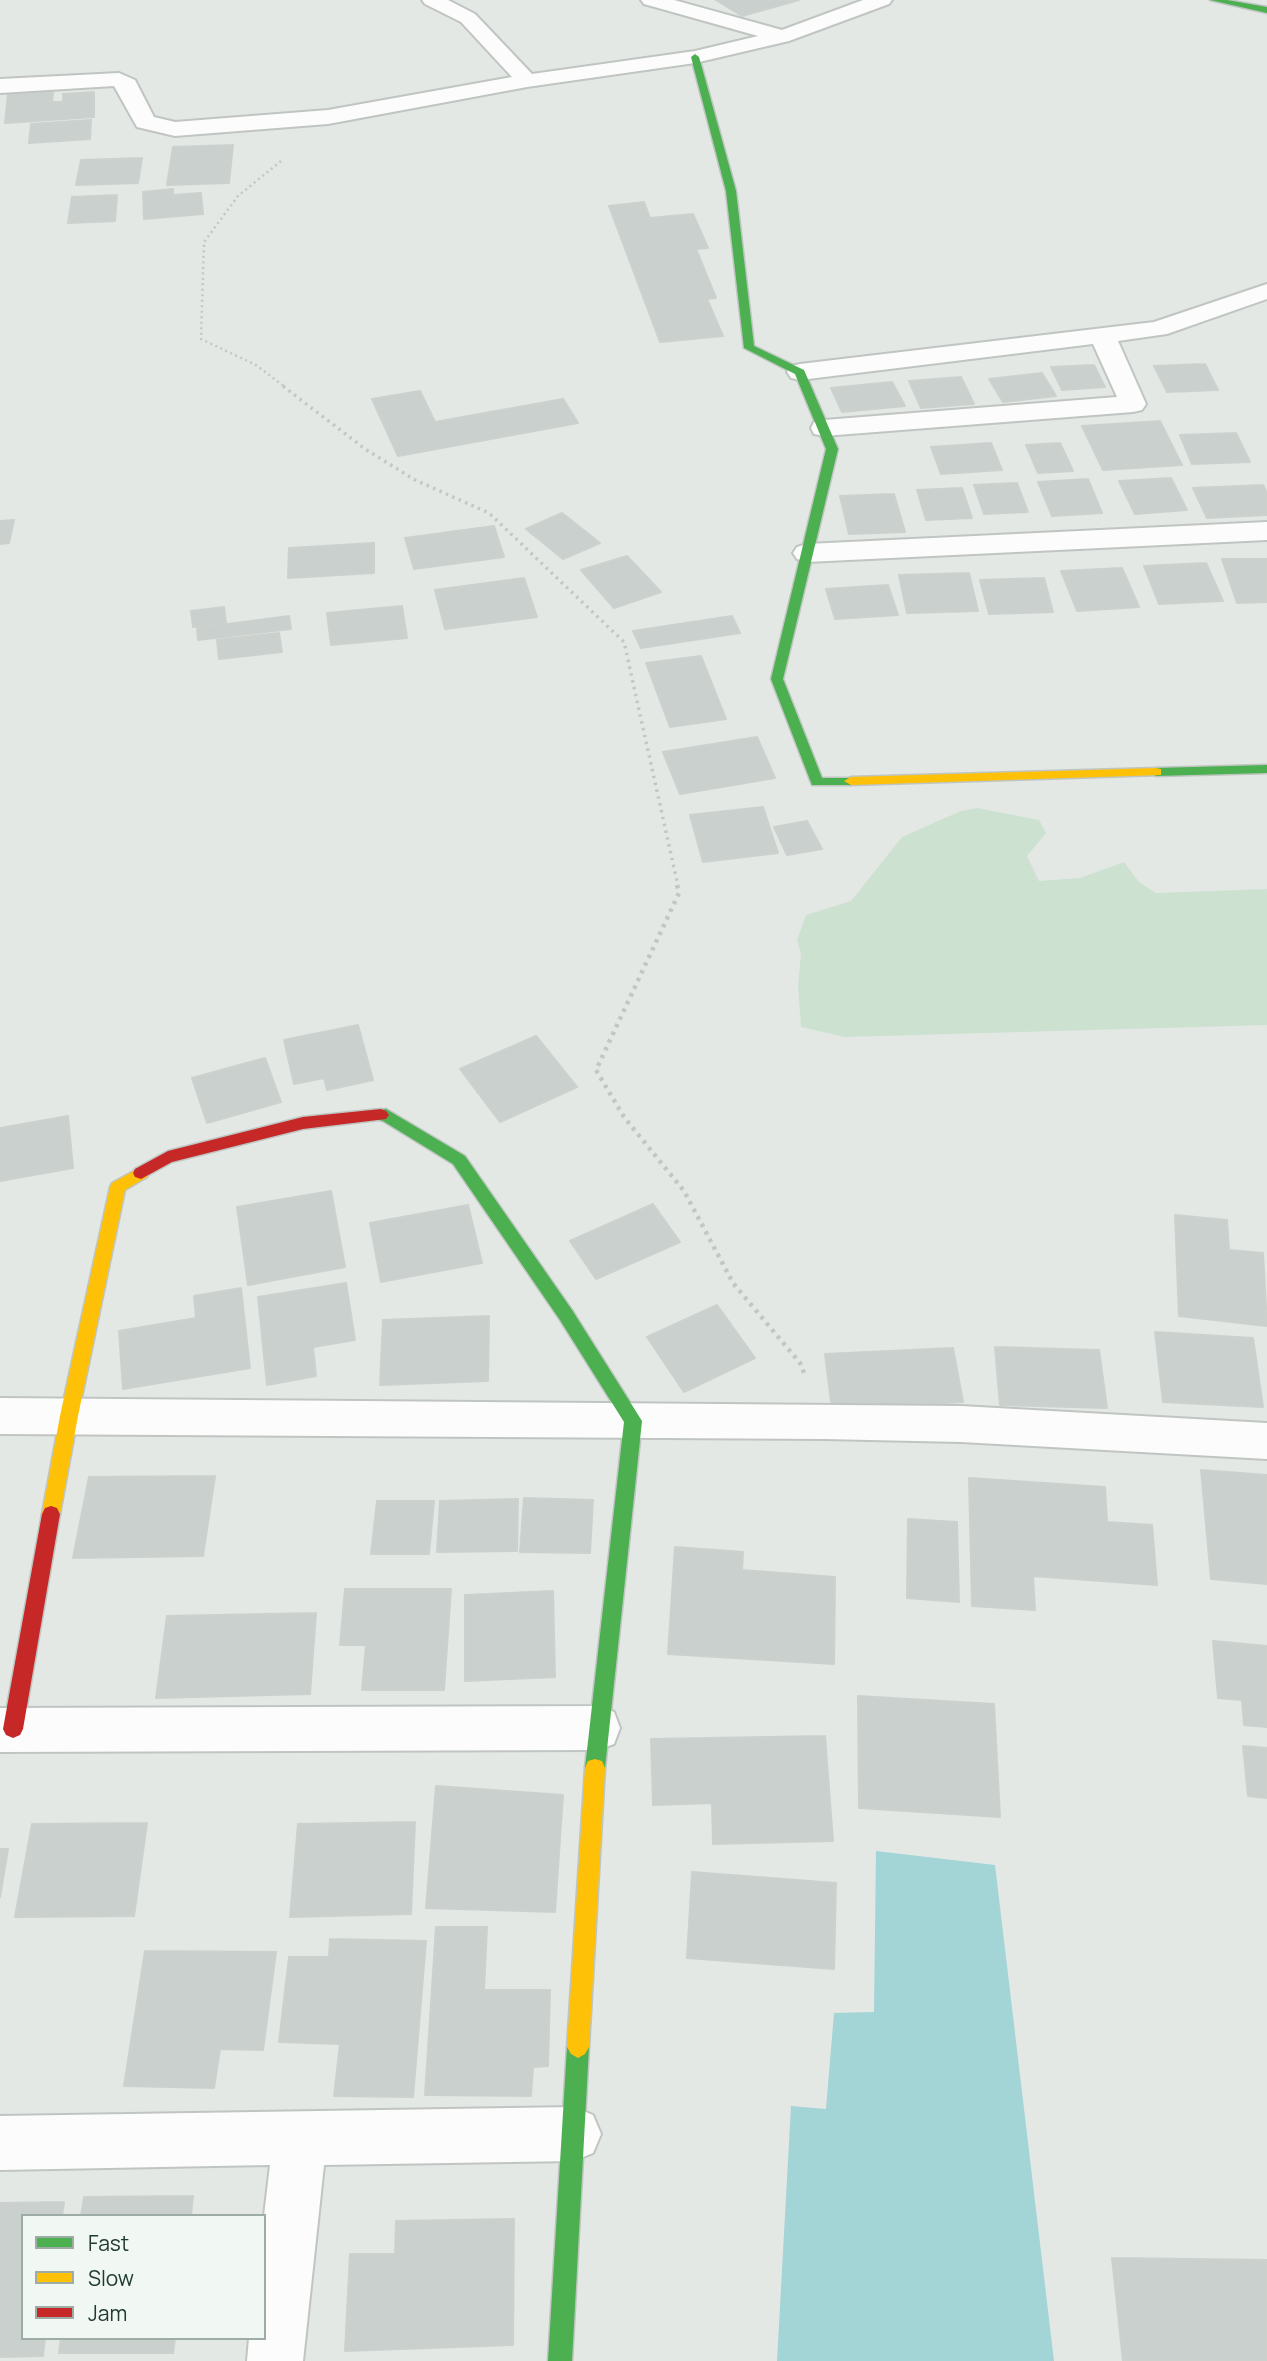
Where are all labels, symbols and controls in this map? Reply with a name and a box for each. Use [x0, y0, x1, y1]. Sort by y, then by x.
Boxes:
legend [21, 2214, 266, 2340]
text: Fast [88, 2229, 129, 2257]
text: Slow [88, 2264, 134, 2292]
text: Jam [88, 2299, 127, 2327]

